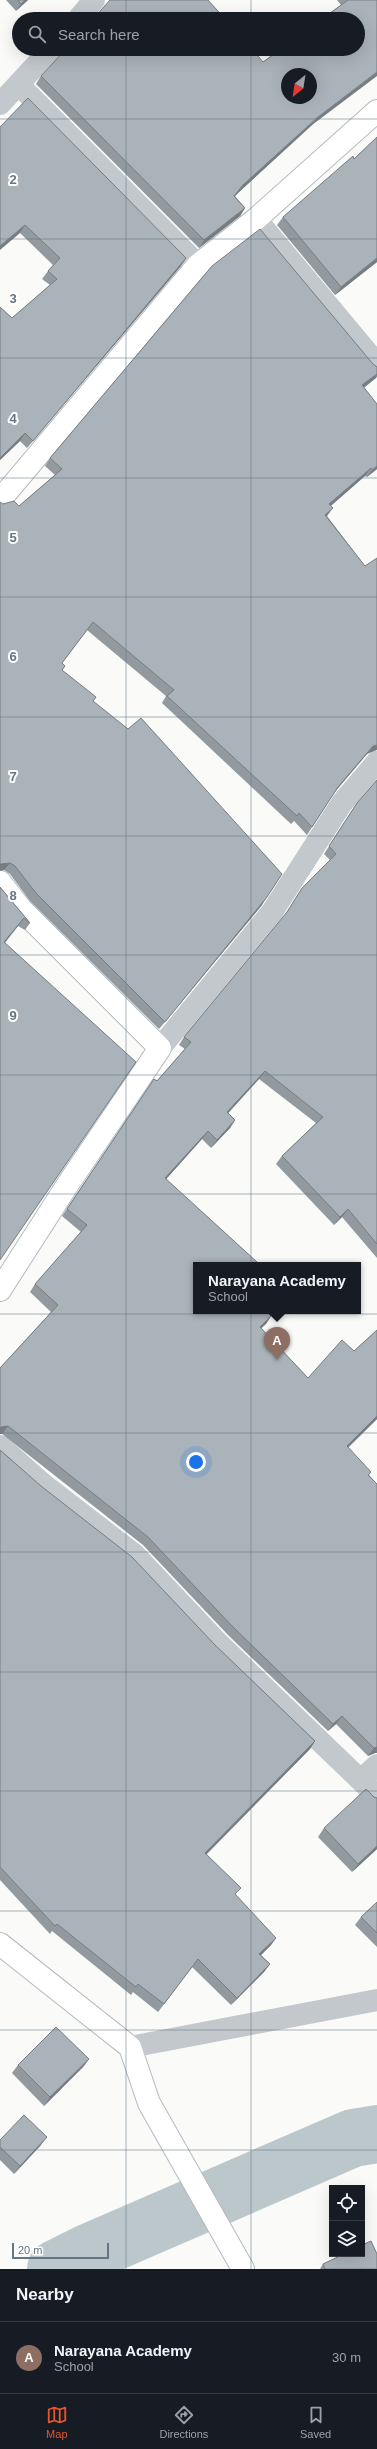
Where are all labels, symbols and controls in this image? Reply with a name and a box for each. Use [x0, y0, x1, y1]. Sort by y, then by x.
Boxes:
search box [12, 12, 365, 56]
icon: search [26, 23, 48, 45]
text: Search here [58, 26, 140, 43]
north arrow [281, 68, 317, 104]
text: 2 [9, 172, 17, 187]
text: 3 [9, 291, 17, 306]
text: 4 [9, 411, 17, 426]
text: 5 [9, 530, 17, 545]
text: 6 [9, 649, 17, 664]
text: 7 [9, 769, 17, 784]
text: 8 [9, 888, 17, 903]
text: 9 [9, 1008, 17, 1023]
popup [193, 1262, 361, 1314]
text: Narayana Academy [208, 1272, 346, 1289]
text: School [208, 1289, 248, 1304]
pin: A [264, 1327, 290, 1360]
your location [186, 1452, 206, 1472]
map controls [329, 2185, 365, 2257]
button: locate [329, 2185, 365, 2221]
button: layers [329, 2221, 365, 2257]
scale bar [12, 2241, 109, 2260]
text: 20 m [18, 2244, 42, 2256]
text: Nearby [16, 2285, 74, 2304]
text: Narayana Academy [54, 2342, 192, 2359]
text: A [24, 2350, 34, 2365]
text: 30 m [332, 2350, 361, 2365]
text: School [54, 2359, 94, 2374]
tab: Map [46, 2404, 68, 2440]
tab: Directions [159, 2404, 208, 2440]
tab: Saved [300, 2404, 331, 2440]

